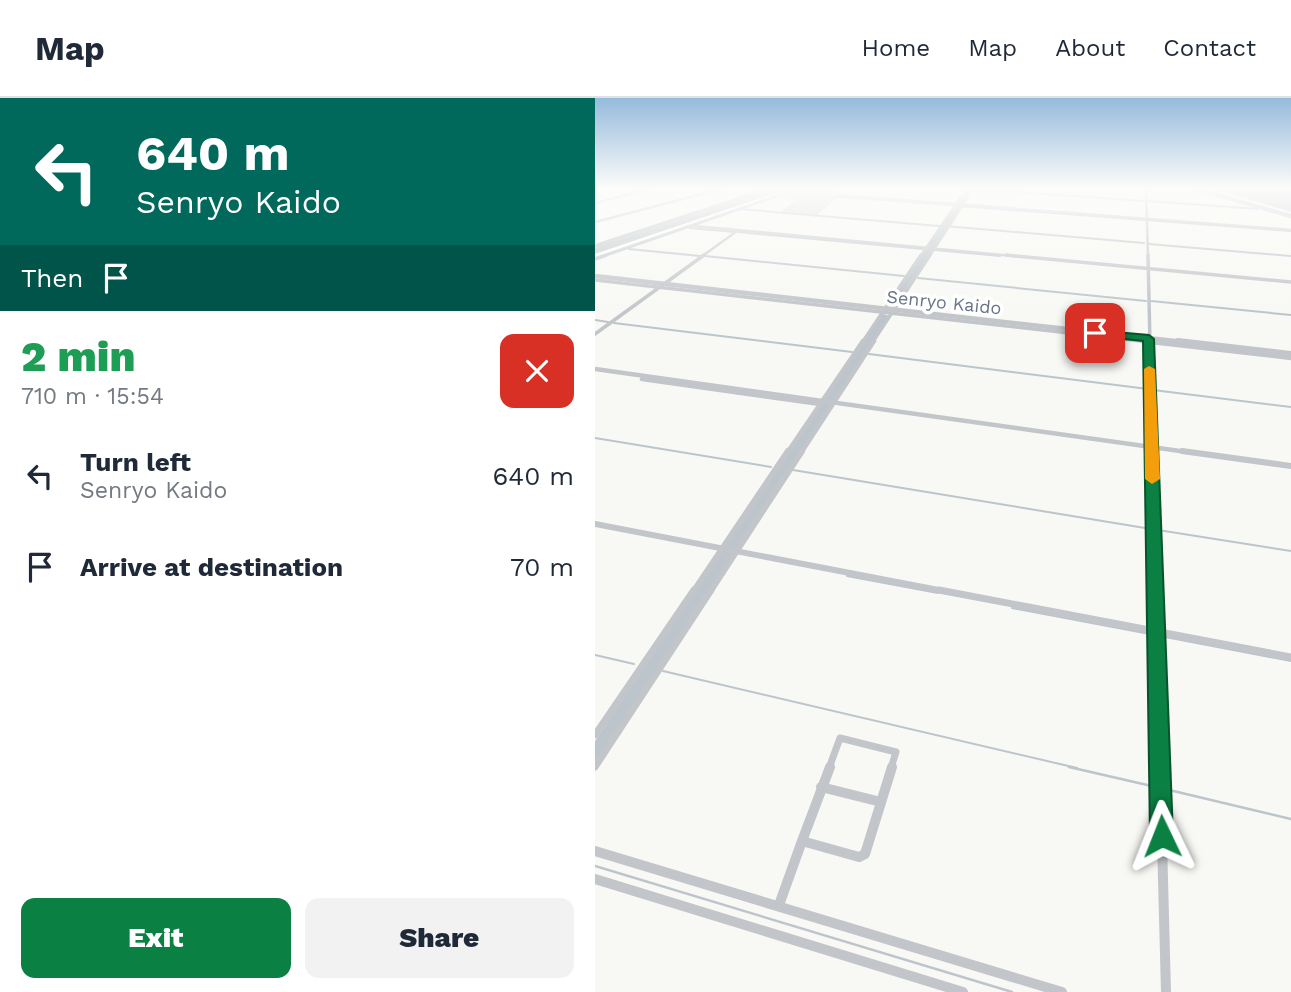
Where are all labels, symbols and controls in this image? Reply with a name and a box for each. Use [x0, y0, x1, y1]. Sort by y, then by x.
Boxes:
text: Map [35, 29, 105, 68]
text: Home [862, 34, 930, 62]
text: Map [968, 34, 1017, 62]
text: About [1055, 34, 1125, 62]
text: Contact [1163, 34, 1256, 62]
text: 640 m [136, 124, 290, 182]
icon: left [21, 126, 112, 217]
text: Senryo Kaido [136, 183, 341, 221]
icon: arrive [97, 259, 135, 297]
text: Then [21, 263, 83, 293]
street label: Senryo Kaido [886, 286, 1002, 318]
pin [1065, 303, 1125, 363]
icon: arrive [1076, 314, 1114, 352]
text: 2 min [21, 332, 135, 381]
button: close [500, 334, 574, 408]
text: 710 m · 15:54 [21, 383, 164, 410]
text: Turn left [80, 447, 191, 477]
icon: left [21, 457, 59, 495]
text: 640 m [492, 461, 574, 491]
text: Senryo Kaido [80, 477, 227, 504]
icon: arrive [21, 548, 59, 586]
text: Arrive at destination [80, 552, 343, 582]
text: 70 m [510, 552, 574, 582]
position arrow [1125, 799, 1199, 873]
button: Exit [21, 898, 291, 978]
button: Share [305, 898, 574, 978]

